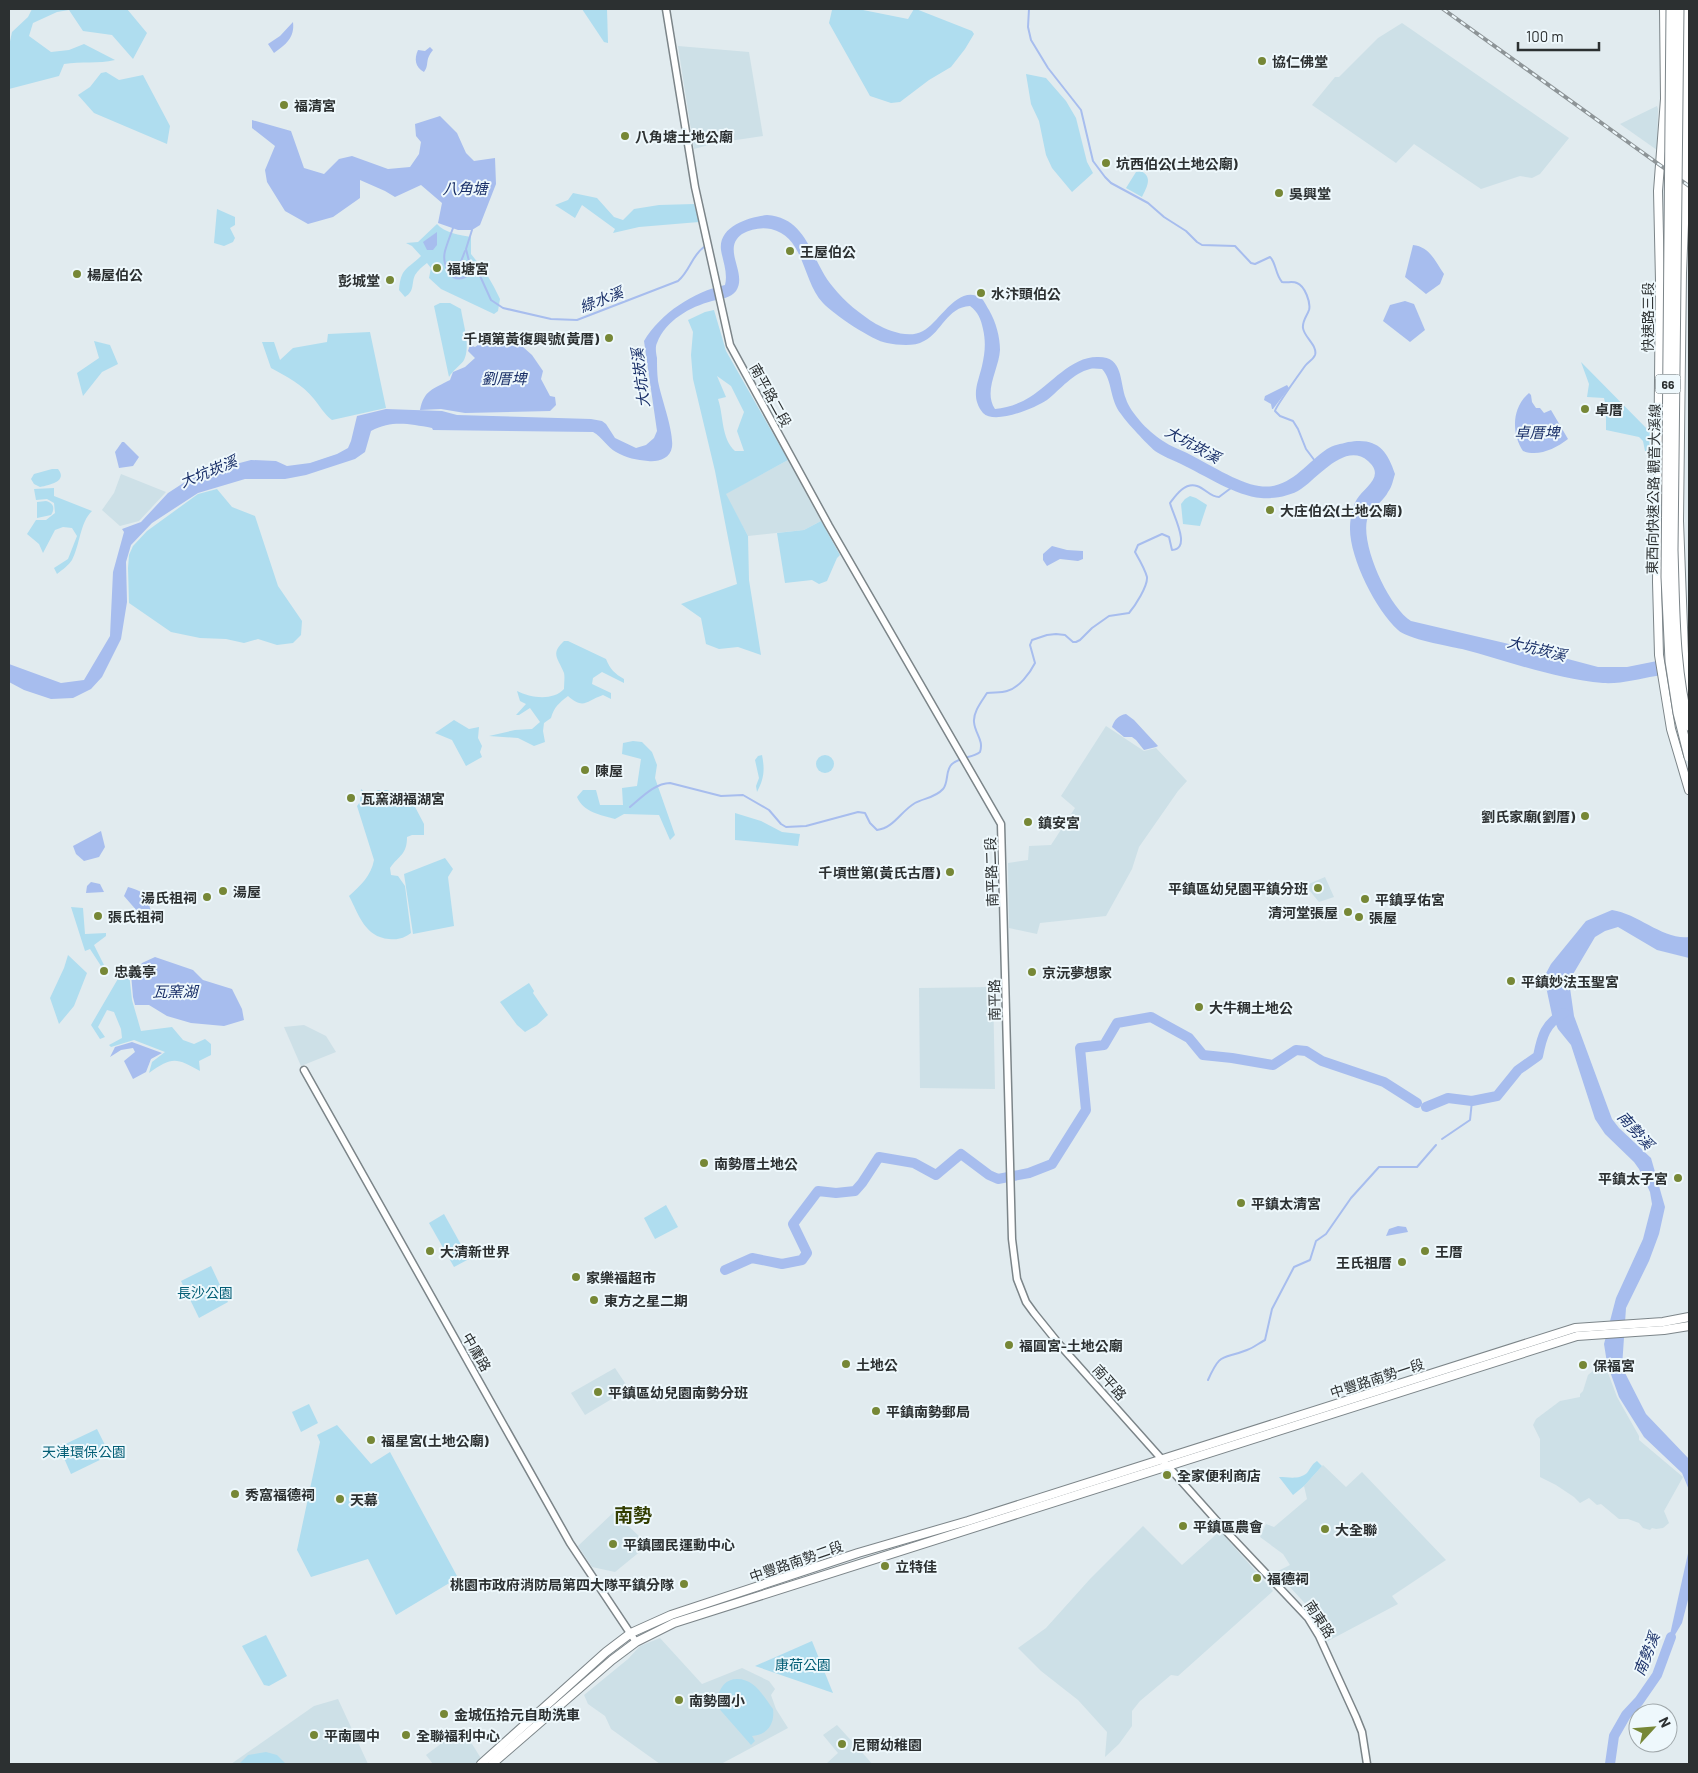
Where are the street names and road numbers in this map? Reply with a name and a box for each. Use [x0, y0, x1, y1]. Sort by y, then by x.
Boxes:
street label: 快速路三段 [1639, 282, 1656, 352]
street label: 南平路二段 [747, 360, 795, 430]
road number: 66 [1656, 374, 1680, 394]
street label: 東西向快速公路 觀音大溪線 [1643, 403, 1663, 575]
street label: 南平路二段 [981, 837, 1001, 907]
street label: 南平路 [985, 979, 1003, 1021]
street label: 中庸路 [459, 1330, 495, 1374]
street label: 中豐路南勢一段 [1328, 1355, 1426, 1401]
street label: 南平路 [1090, 1361, 1130, 1403]
street label: 中豐路南勢二段 [747, 1537, 845, 1585]
street label: 南東路 [1301, 1597, 1339, 1641]

